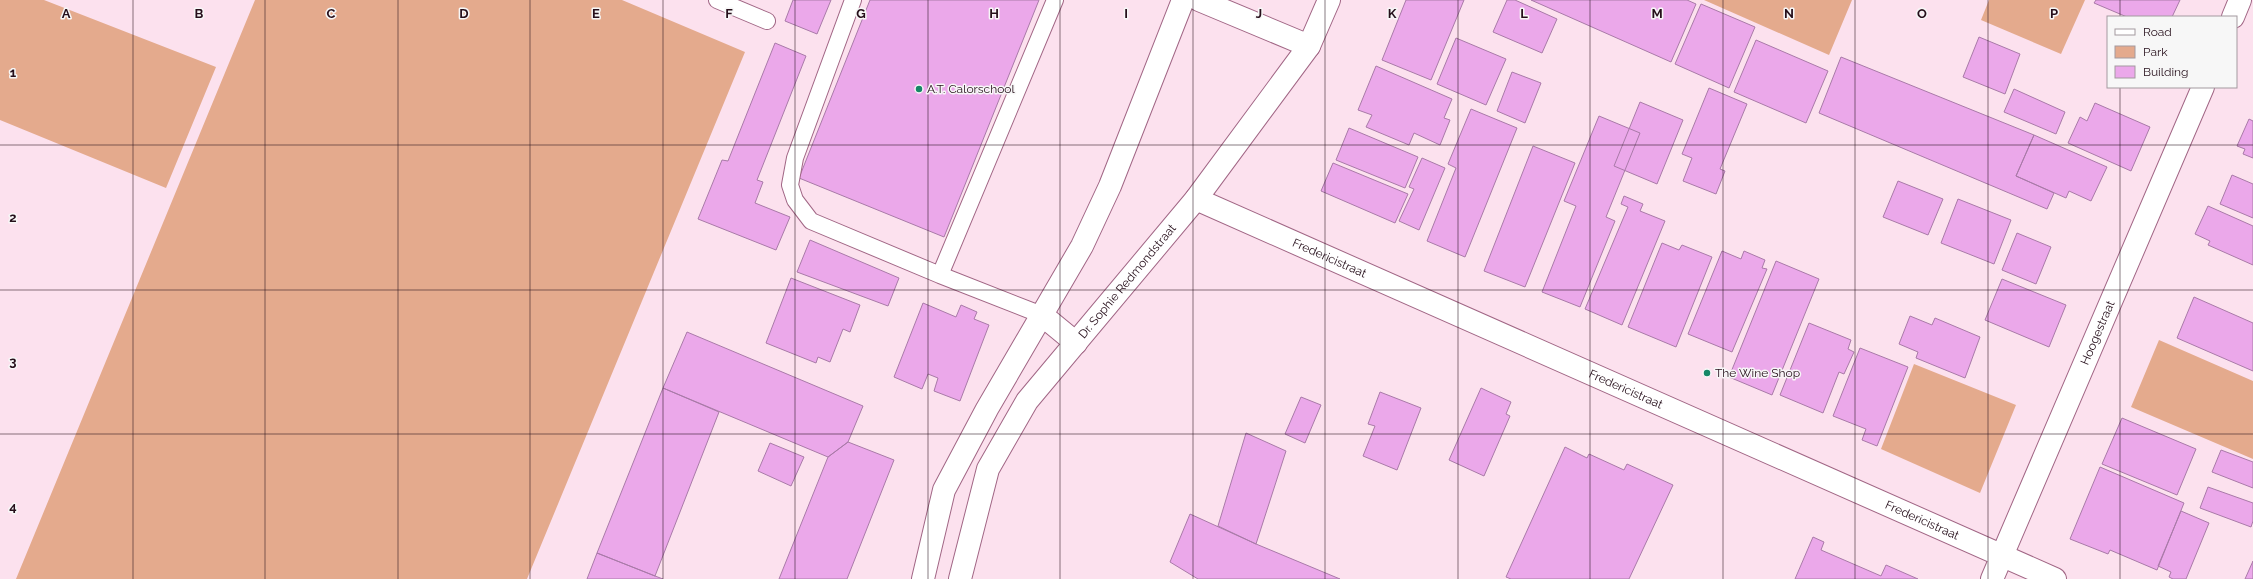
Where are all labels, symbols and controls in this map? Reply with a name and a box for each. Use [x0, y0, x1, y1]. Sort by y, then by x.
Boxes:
text: A [62, 6, 71, 21]
text: B [195, 6, 204, 21]
text: C [327, 6, 336, 21]
text: D [459, 6, 469, 21]
text: E [592, 6, 600, 21]
text: F [725, 6, 733, 21]
text: G [856, 6, 866, 21]
text: H [989, 6, 999, 21]
text: I [1124, 6, 1128, 21]
text: J [1256, 6, 1262, 21]
text: K [1388, 6, 1397, 21]
text: L [1520, 6, 1528, 21]
text: M [1651, 6, 1663, 21]
text: N [1784, 6, 1794, 21]
text: O [1917, 6, 1927, 21]
text: P [2050, 6, 2058, 21]
legend [2107, 16, 2237, 88]
text: Road [2143, 25, 2172, 39]
text: Park [2143, 45, 2168, 59]
text: 1 [10, 65, 17, 80]
text: Building [2143, 65, 2189, 79]
place label: A.T. Calorschool [927, 82, 1015, 96]
marker: A.T. Calorschool [914, 84, 924, 94]
text: 2 [9, 210, 17, 225]
street label: Dr. Sophie Redmondstraat [1075, 221, 1179, 341]
street label: Fredericistraat [1290, 236, 1369, 281]
street label: Hoogestraat [2078, 298, 2118, 367]
text: 3 [9, 354, 17, 369]
place label: The Wine Shop [1715, 366, 1800, 380]
street label: Fredericistraat [1587, 367, 1665, 412]
marker: The Wine Shop [1702, 368, 1712, 378]
street label: Fredericistraat [1883, 498, 1961, 543]
text: 4 [9, 499, 17, 514]

